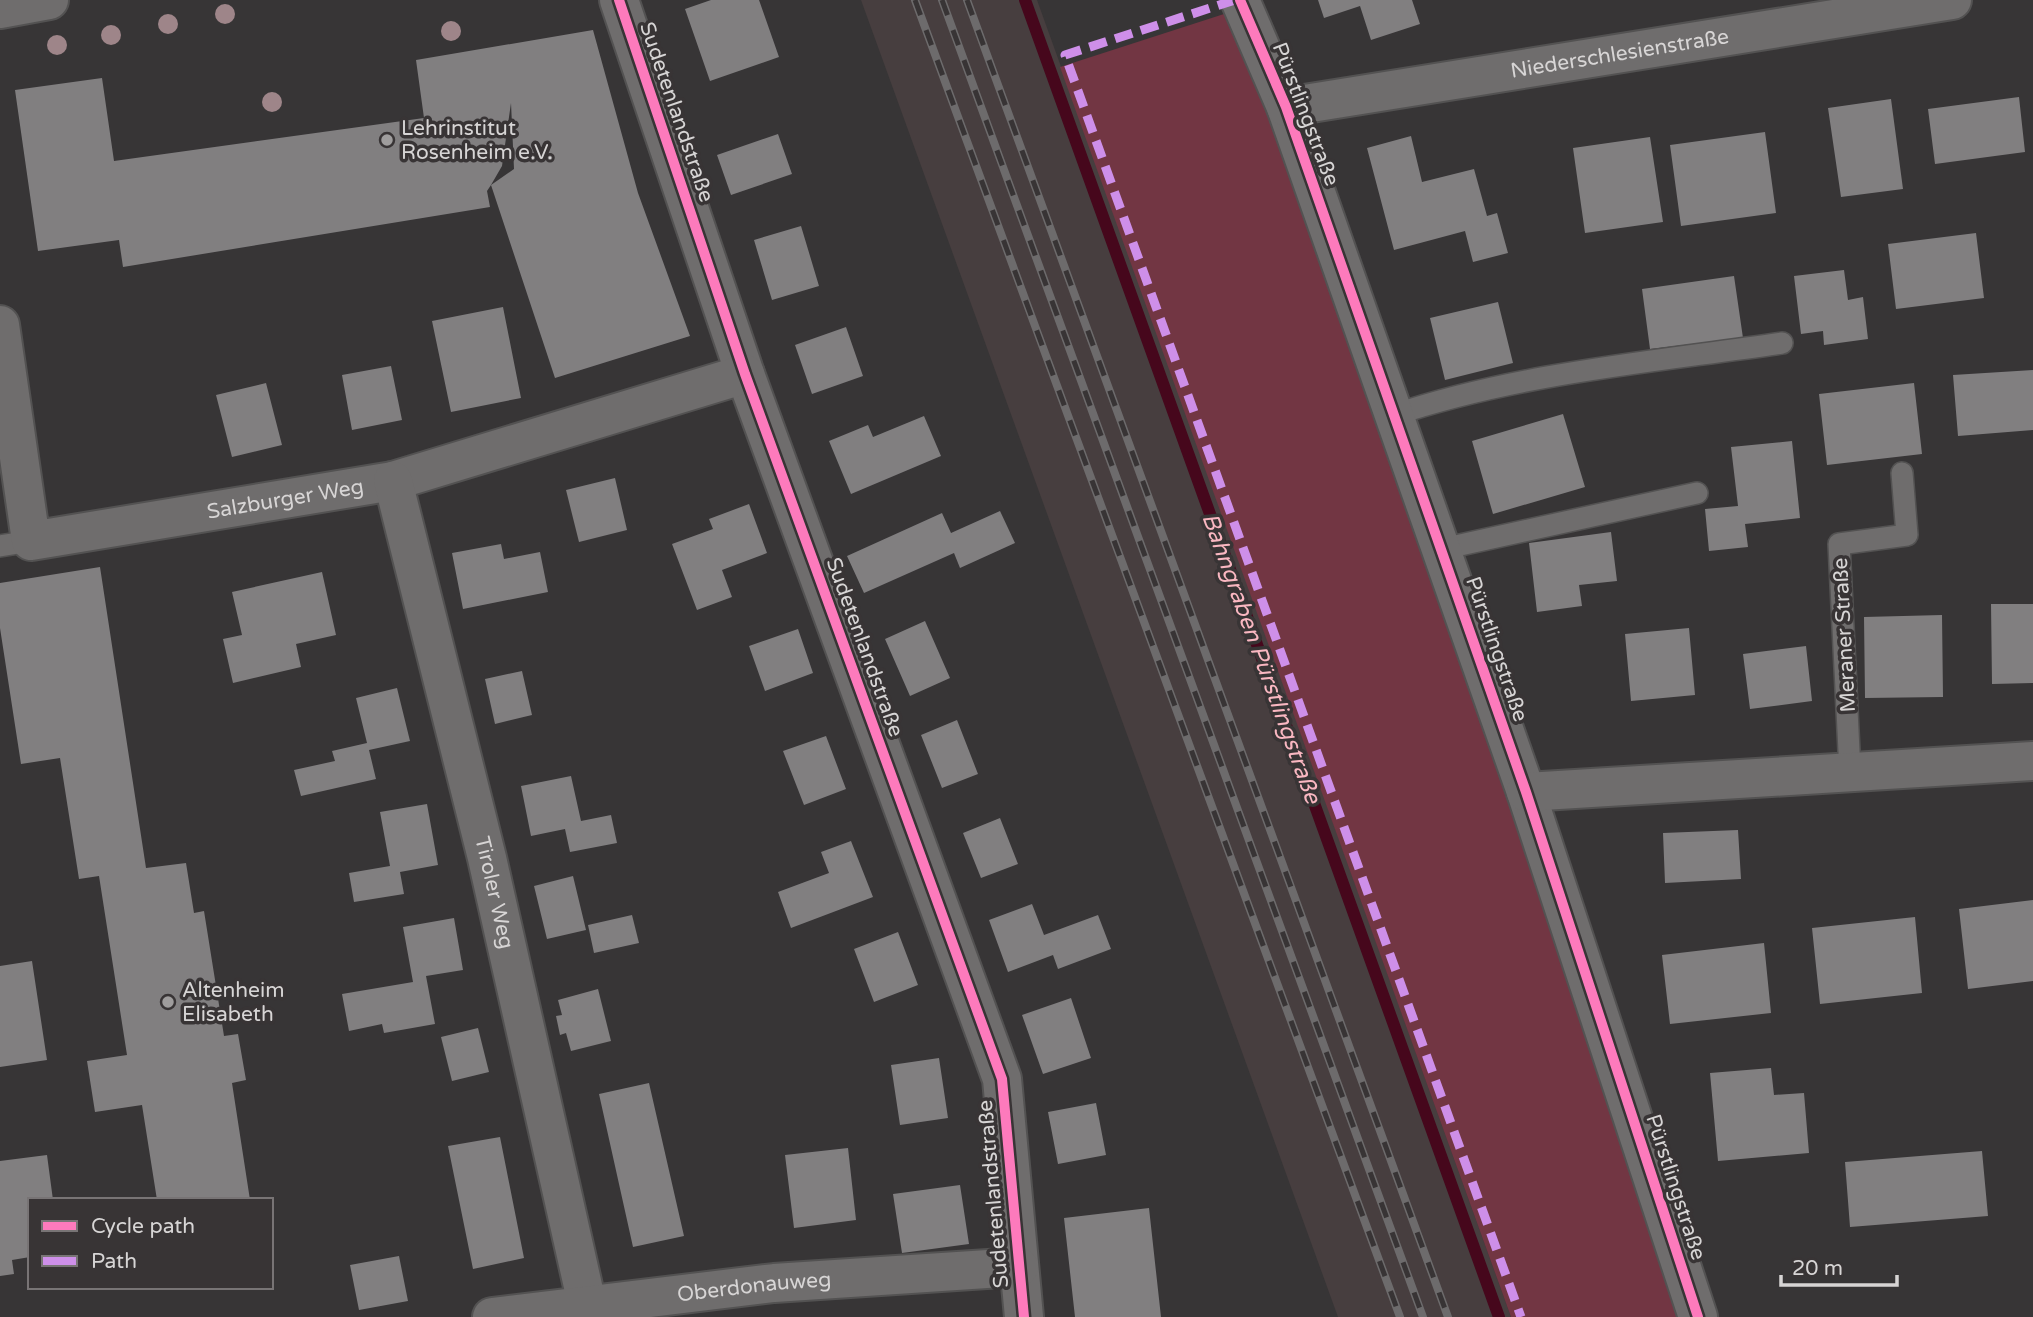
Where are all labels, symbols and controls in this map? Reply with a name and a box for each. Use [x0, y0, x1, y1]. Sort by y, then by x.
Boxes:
street label: Sudetenlandstraße [634, 19, 719, 206]
street label: Niederschlesienstraße [1509, 24, 1731, 84]
street label: Pürstlingstraße [1267, 39, 1344, 190]
place label: Lehrinstitut Rosenheim e.V. [401, 116, 553, 165]
marker: Lehrinstitut Rosenheim e.V. [379, 132, 395, 148]
street label: Salzburger Weg [205, 474, 366, 525]
water label: Bahngraben Pürstlingstraße [1195, 509, 1327, 809]
street label: Sudetenlandstraße [820, 554, 909, 740]
street label: Meraner Straße [1828, 557, 1861, 713]
street label: Pürstlingstraße [1460, 573, 1533, 725]
street label: Tiroler Weg [469, 834, 519, 951]
place label: Altenheim Elisabeth [182, 978, 285, 1027]
marker: Altenheim Elisabeth [160, 994, 176, 1010]
street label: Sudetenlandstraße [973, 1099, 1014, 1289]
street label: Pürstlingstraße [1640, 1111, 1711, 1263]
legend [28, 1198, 273, 1289]
text: Cycle path [91, 1214, 195, 1239]
scale bar [1781, 1244, 1896, 1288]
text: Path [91, 1249, 137, 1274]
text: 20 m [1792, 1256, 1843, 1281]
street label: Oberdonauweg [676, 1267, 832, 1308]

